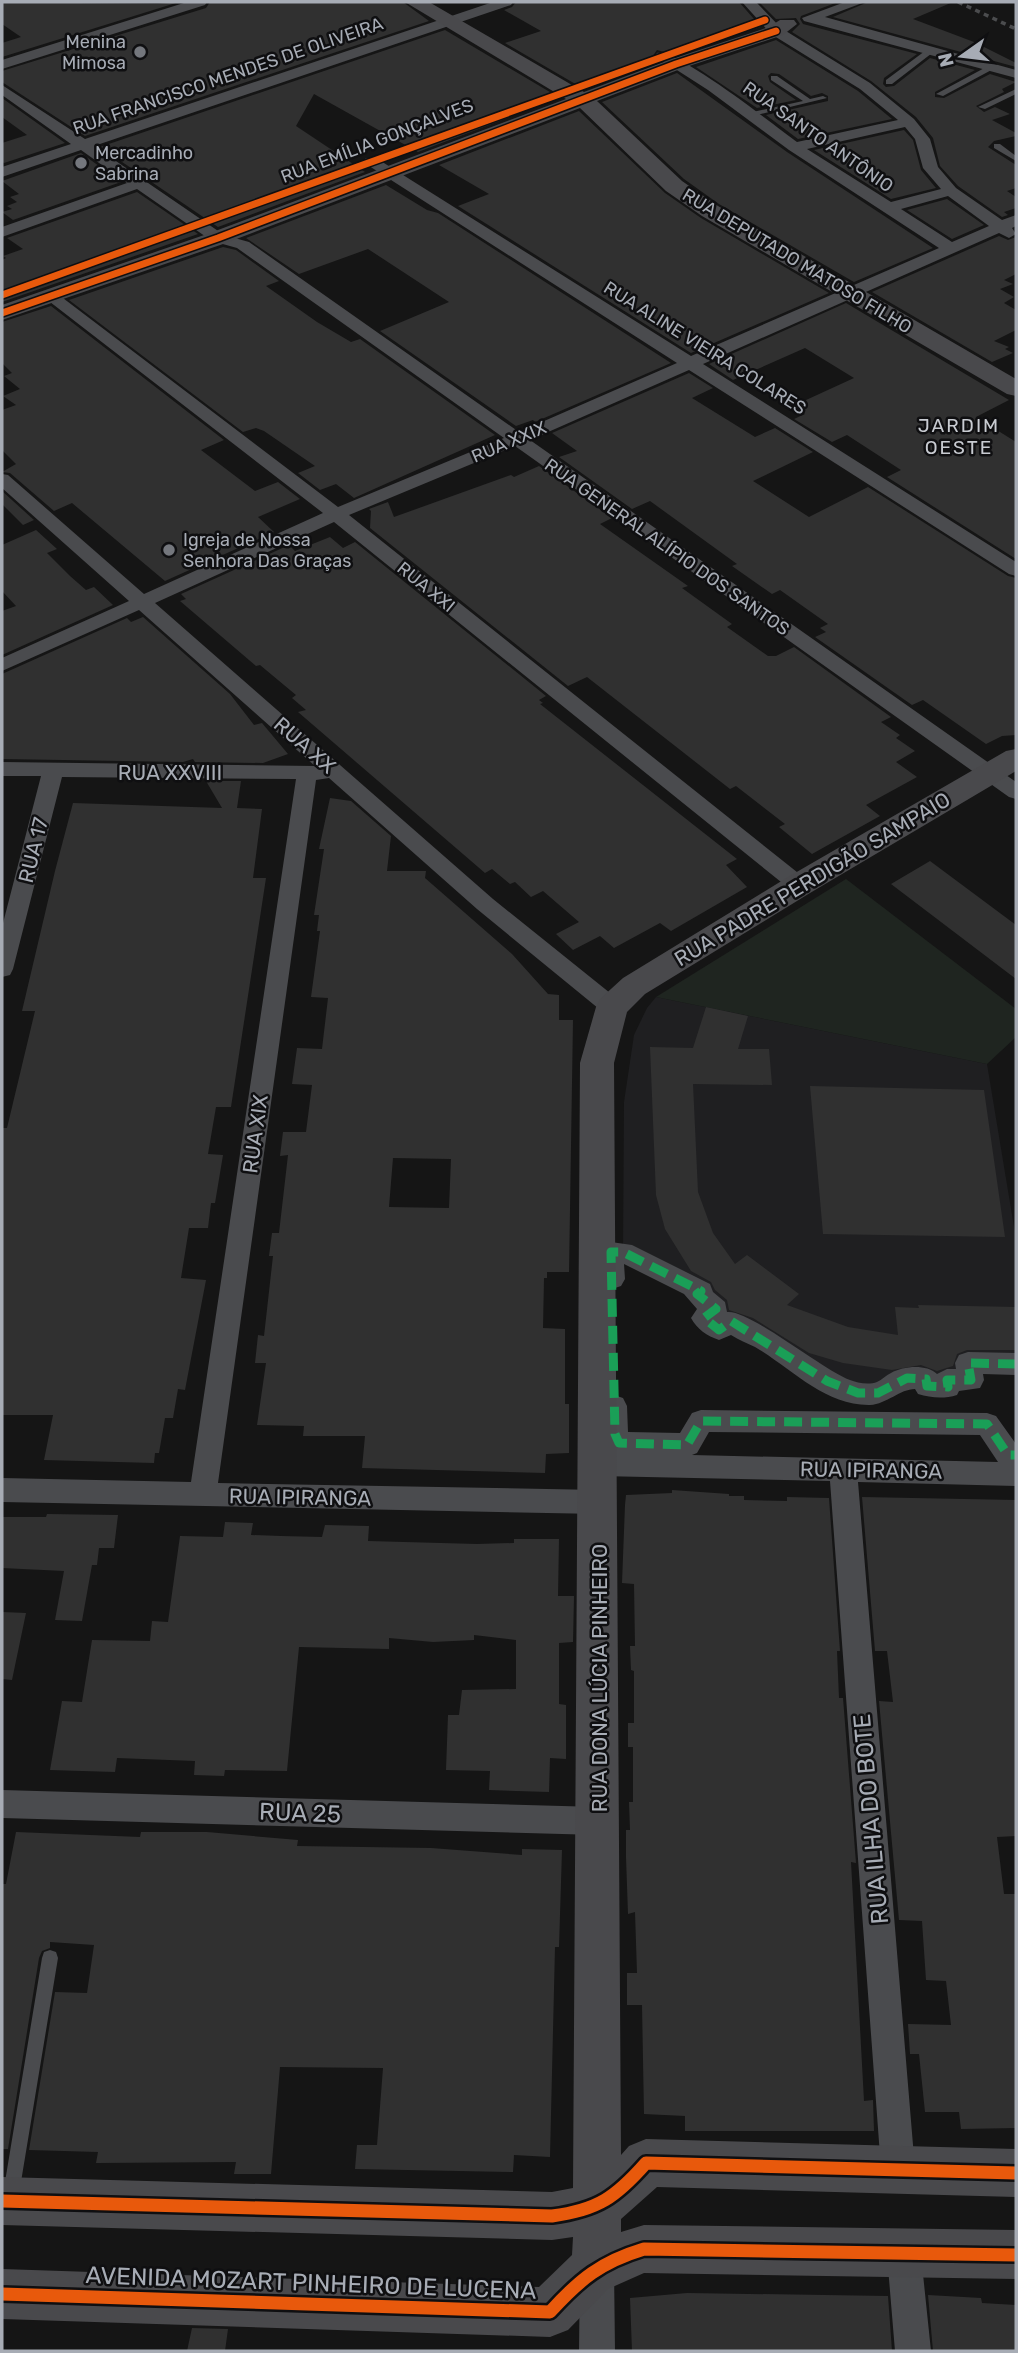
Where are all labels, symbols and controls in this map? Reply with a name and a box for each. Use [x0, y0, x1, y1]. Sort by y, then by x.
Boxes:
street label: RUA FRANCISCO MENDES DE OLIVEIRA [70, 12, 386, 140]
north arrow [927, 21, 997, 91]
place label: Menina Mimosa [62, 31, 126, 74]
marker: Menina Mimosa [132, 44, 148, 60]
text: N [933, 51, 959, 69]
street label: RUA SANTO ANTÔNIO [739, 77, 897, 197]
street label: RUA EMÍLIA GONÇALVES [278, 94, 476, 188]
place label: Mercadinho Sabrina [95, 142, 193, 185]
marker: Mercadinho Sabrina [73, 155, 89, 171]
street label: RUA DEPUTADO MATOSO FILHO [678, 184, 916, 338]
street label: RUA ALINE VIEIRA COLARES [600, 276, 810, 420]
district label: JARDIM OESTE [918, 414, 1000, 459]
street label: RUA XXIX [468, 416, 550, 468]
street label: RUA GENERAL ALÍPIO DOS SANTOS [540, 454, 794, 640]
place label: Igreja de Nossa Senhora Das Graças [183, 529, 351, 572]
marker: Igreja de Nossa Senhora Das Graças [161, 542, 177, 558]
street label: RUA XXI [393, 557, 459, 617]
street label: RUA XX [269, 711, 341, 779]
street label: RUA XXVIII [118, 760, 222, 785]
street label: RUA PADRE PERDIGÃO SAMPAIO [670, 787, 954, 971]
street label: RUA 17 [13, 814, 53, 885]
street label: RUA XIX [237, 1093, 273, 1175]
street label: RUA IPIRANGA [800, 1456, 942, 1484]
street label: RUA IPIRANGA [229, 1483, 371, 1511]
street label: RUA DONA LÚCIA PINHEIRO [587, 1544, 612, 1812]
street label: RUA ILHA DO BOTE [848, 1713, 894, 1925]
street label: RUA 25 [259, 1798, 341, 1828]
street label: AVENIDA MOZART PINHEIRO DE LUCENA [85, 2261, 537, 2305]

